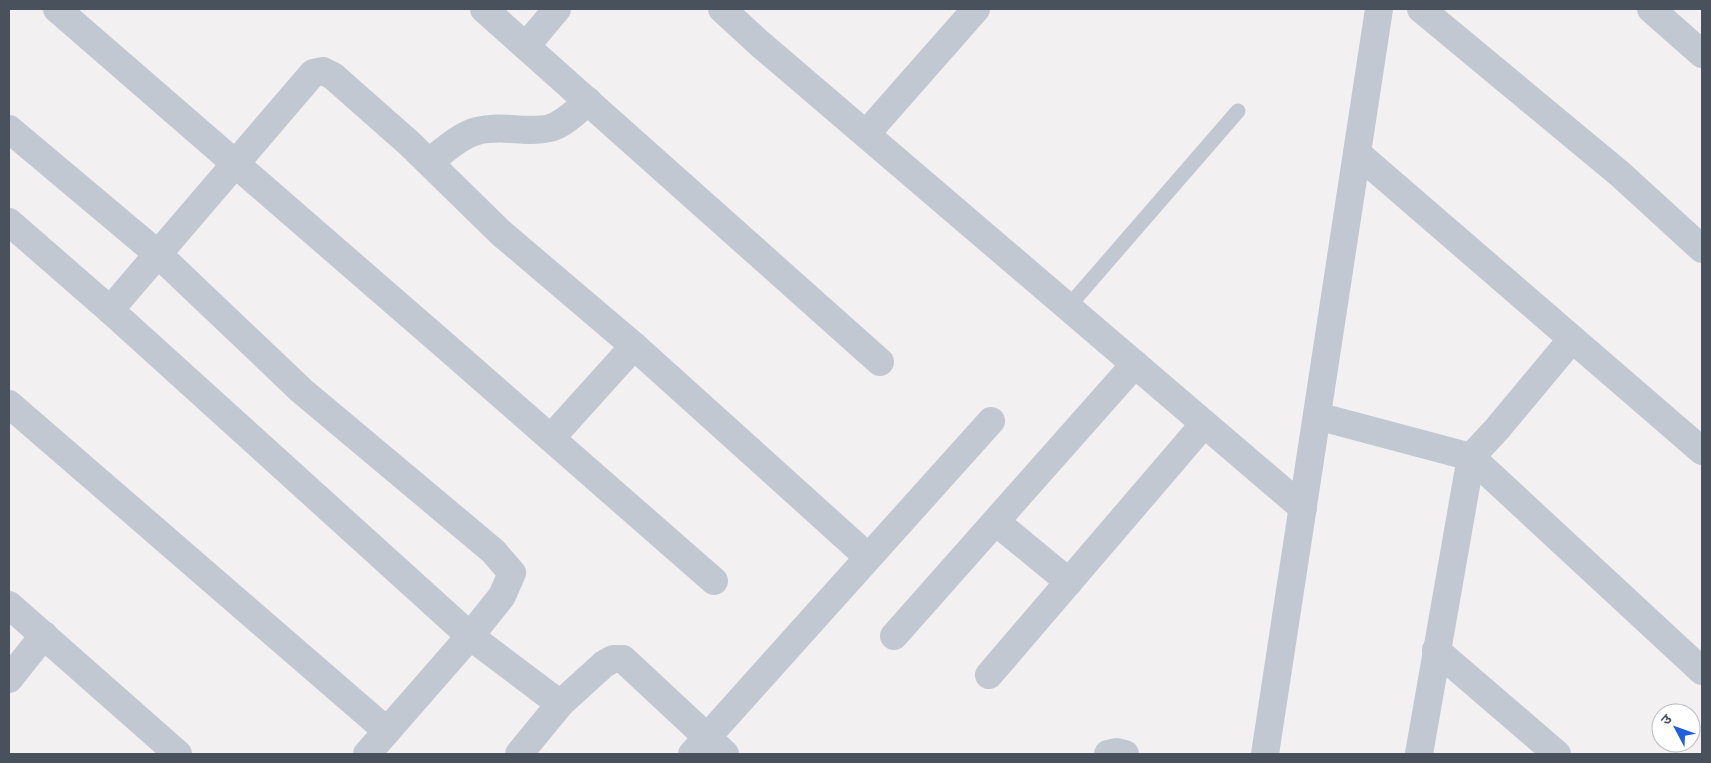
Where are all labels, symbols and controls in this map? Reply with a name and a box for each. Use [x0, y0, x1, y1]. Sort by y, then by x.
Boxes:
north arrow [1651, 703, 1701, 753]
text: उ [1657, 711, 1676, 728]

